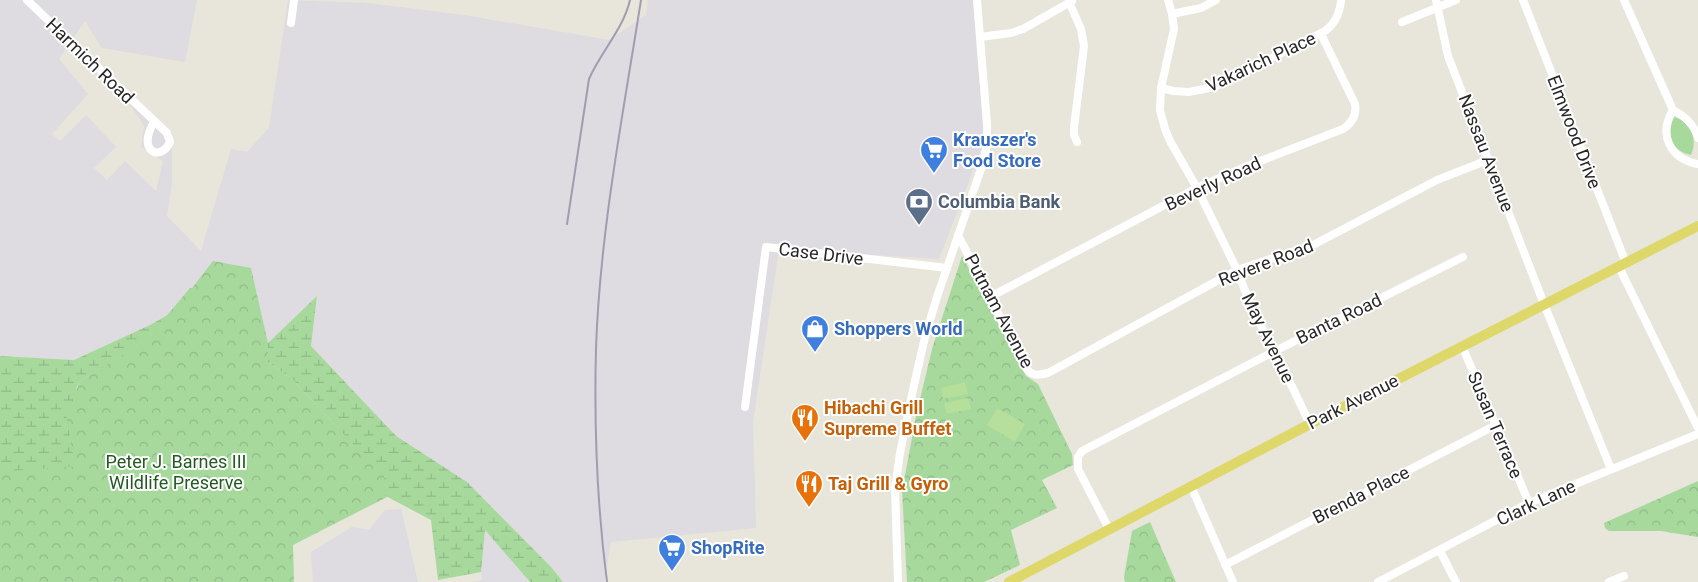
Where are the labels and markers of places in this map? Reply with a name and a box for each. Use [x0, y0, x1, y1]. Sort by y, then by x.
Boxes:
place label: Krauszer's Food Store [953, 129, 1041, 171]
supermarket icon: Krauszer's Food Store [919, 135, 949, 174]
bank icon: Columbia Bank [904, 187, 934, 226]
place label: Columbia Bank [938, 191, 1061, 212]
shop icon: Shoppers World [800, 314, 830, 353]
place label: Shoppers World [834, 318, 963, 339]
place label: Hibachi Grill Supreme Buffet [824, 397, 951, 439]
restaurant icon: Hibachi Grill Supreme Buffet [790, 403, 820, 442]
restaurant icon: Taj Grill & Gyro [794, 469, 824, 508]
place label: Taj Grill & Gyro [828, 473, 948, 494]
supermarket icon: ShopRite [657, 533, 687, 572]
place label: ShopRite [691, 537, 765, 558]

